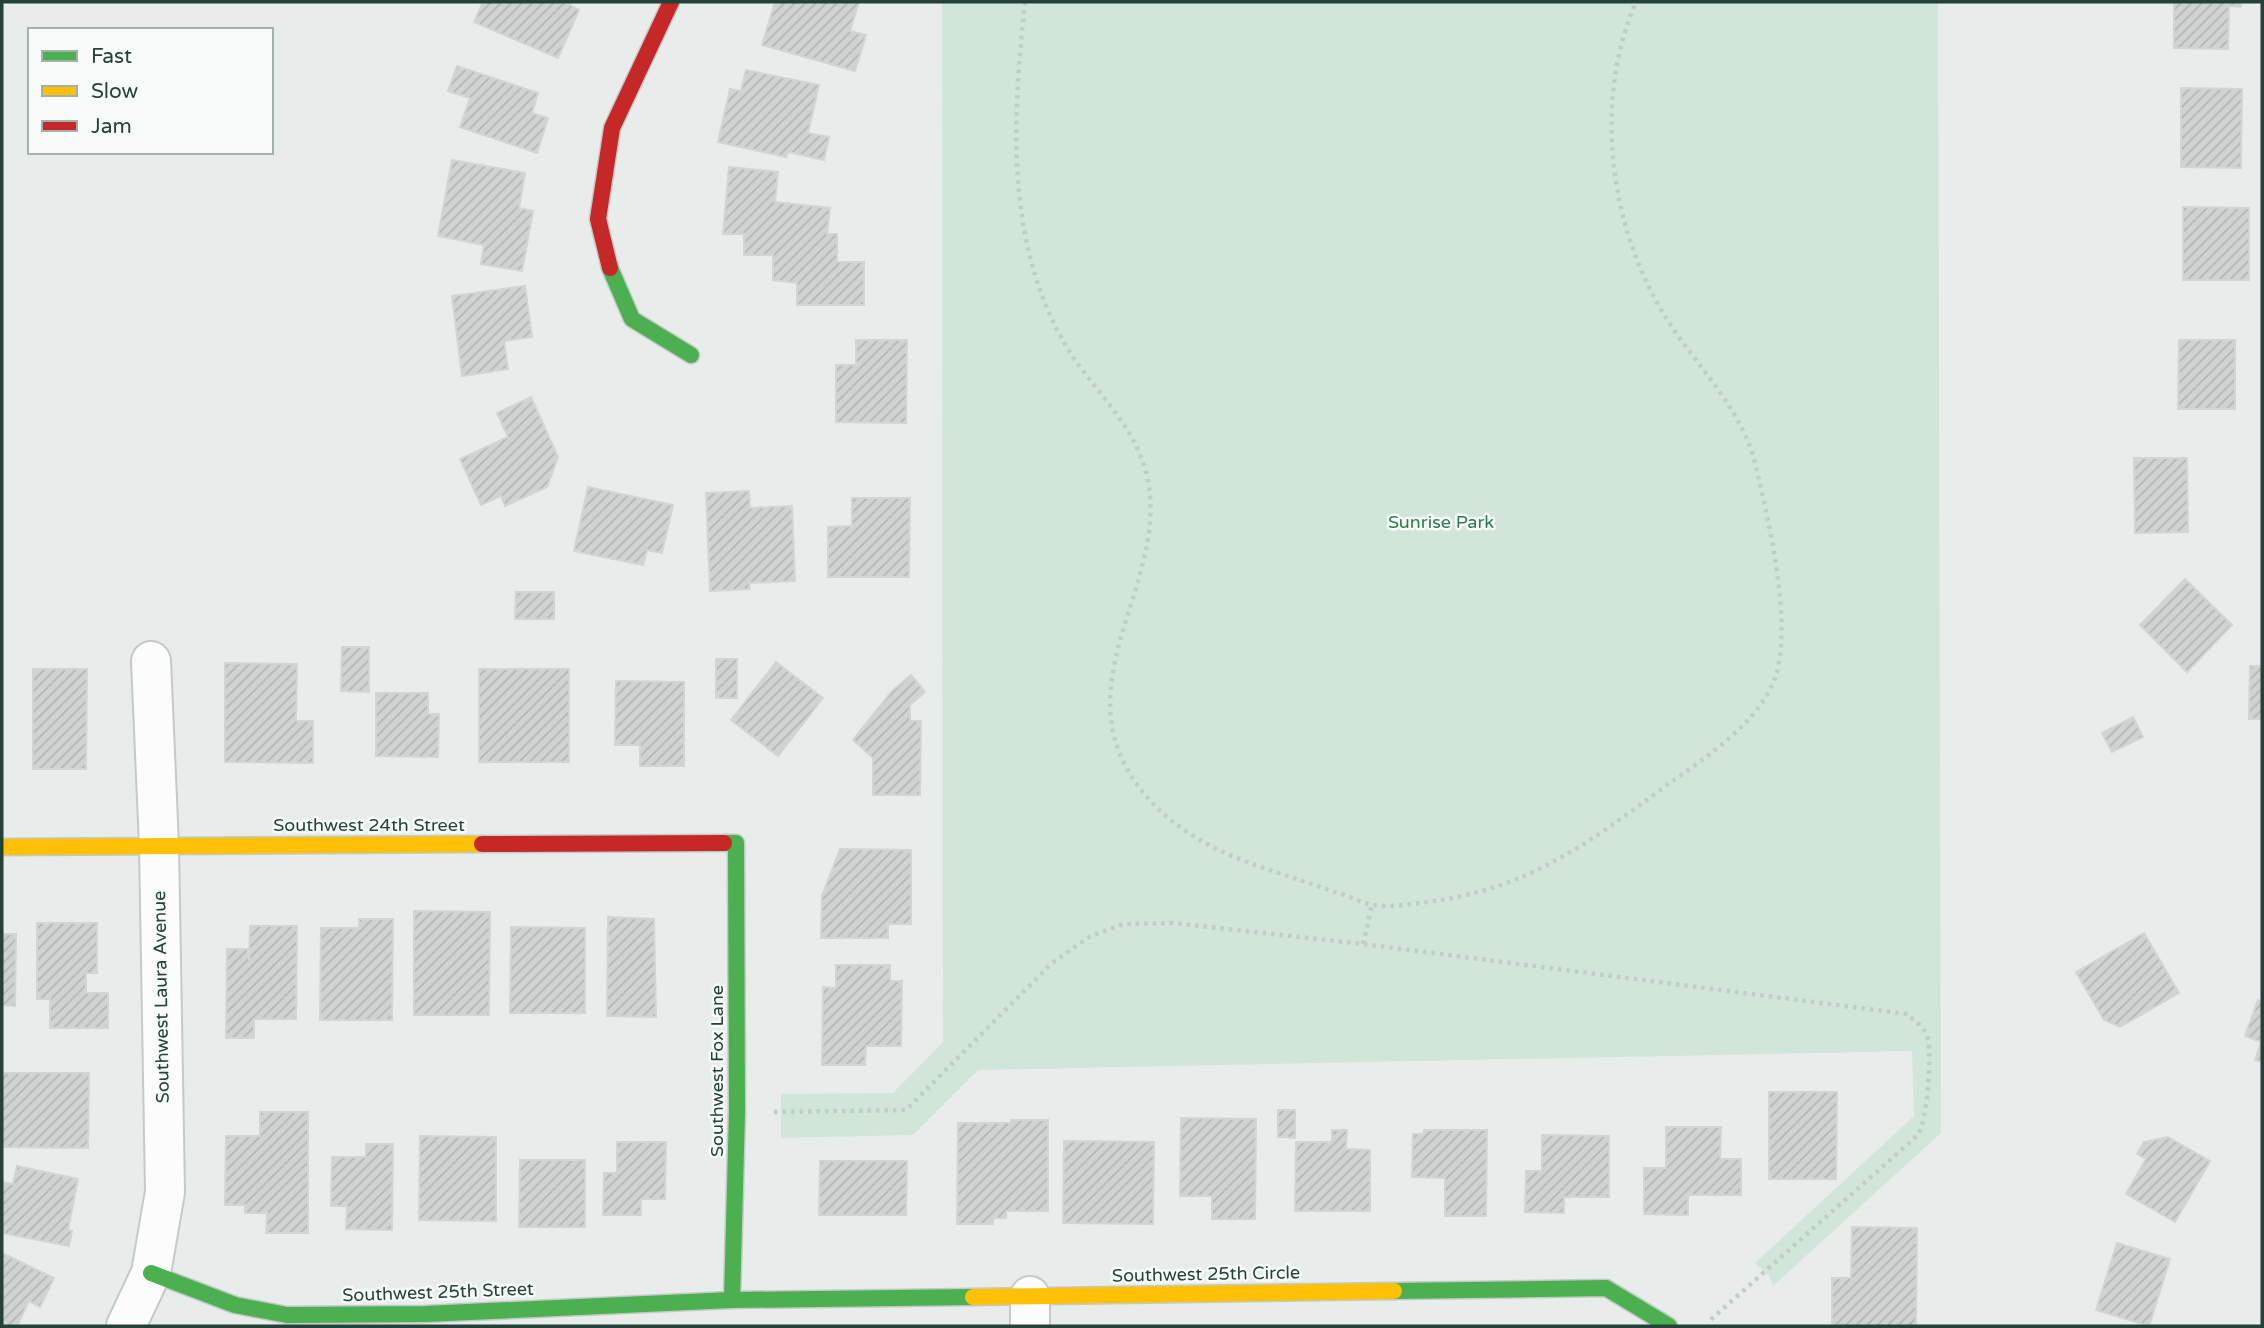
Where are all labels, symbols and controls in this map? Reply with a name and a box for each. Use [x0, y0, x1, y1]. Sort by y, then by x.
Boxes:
legend [28, 28, 273, 154]
text: Fast [91, 44, 132, 69]
text: Slow [91, 79, 139, 104]
text: Jam [91, 114, 132, 139]
park label: Sunrise Park [1388, 511, 1494, 533]
street label: Southwest 24th Street [273, 814, 465, 836]
street label: Southwest Laura Avenue [148, 891, 174, 1103]
street label: Southwest Fox Lane [706, 985, 728, 1157]
street label: Southwest 25th Circle [1112, 1261, 1300, 1287]
street label: Southwest 25th Street [342, 1278, 534, 1306]

